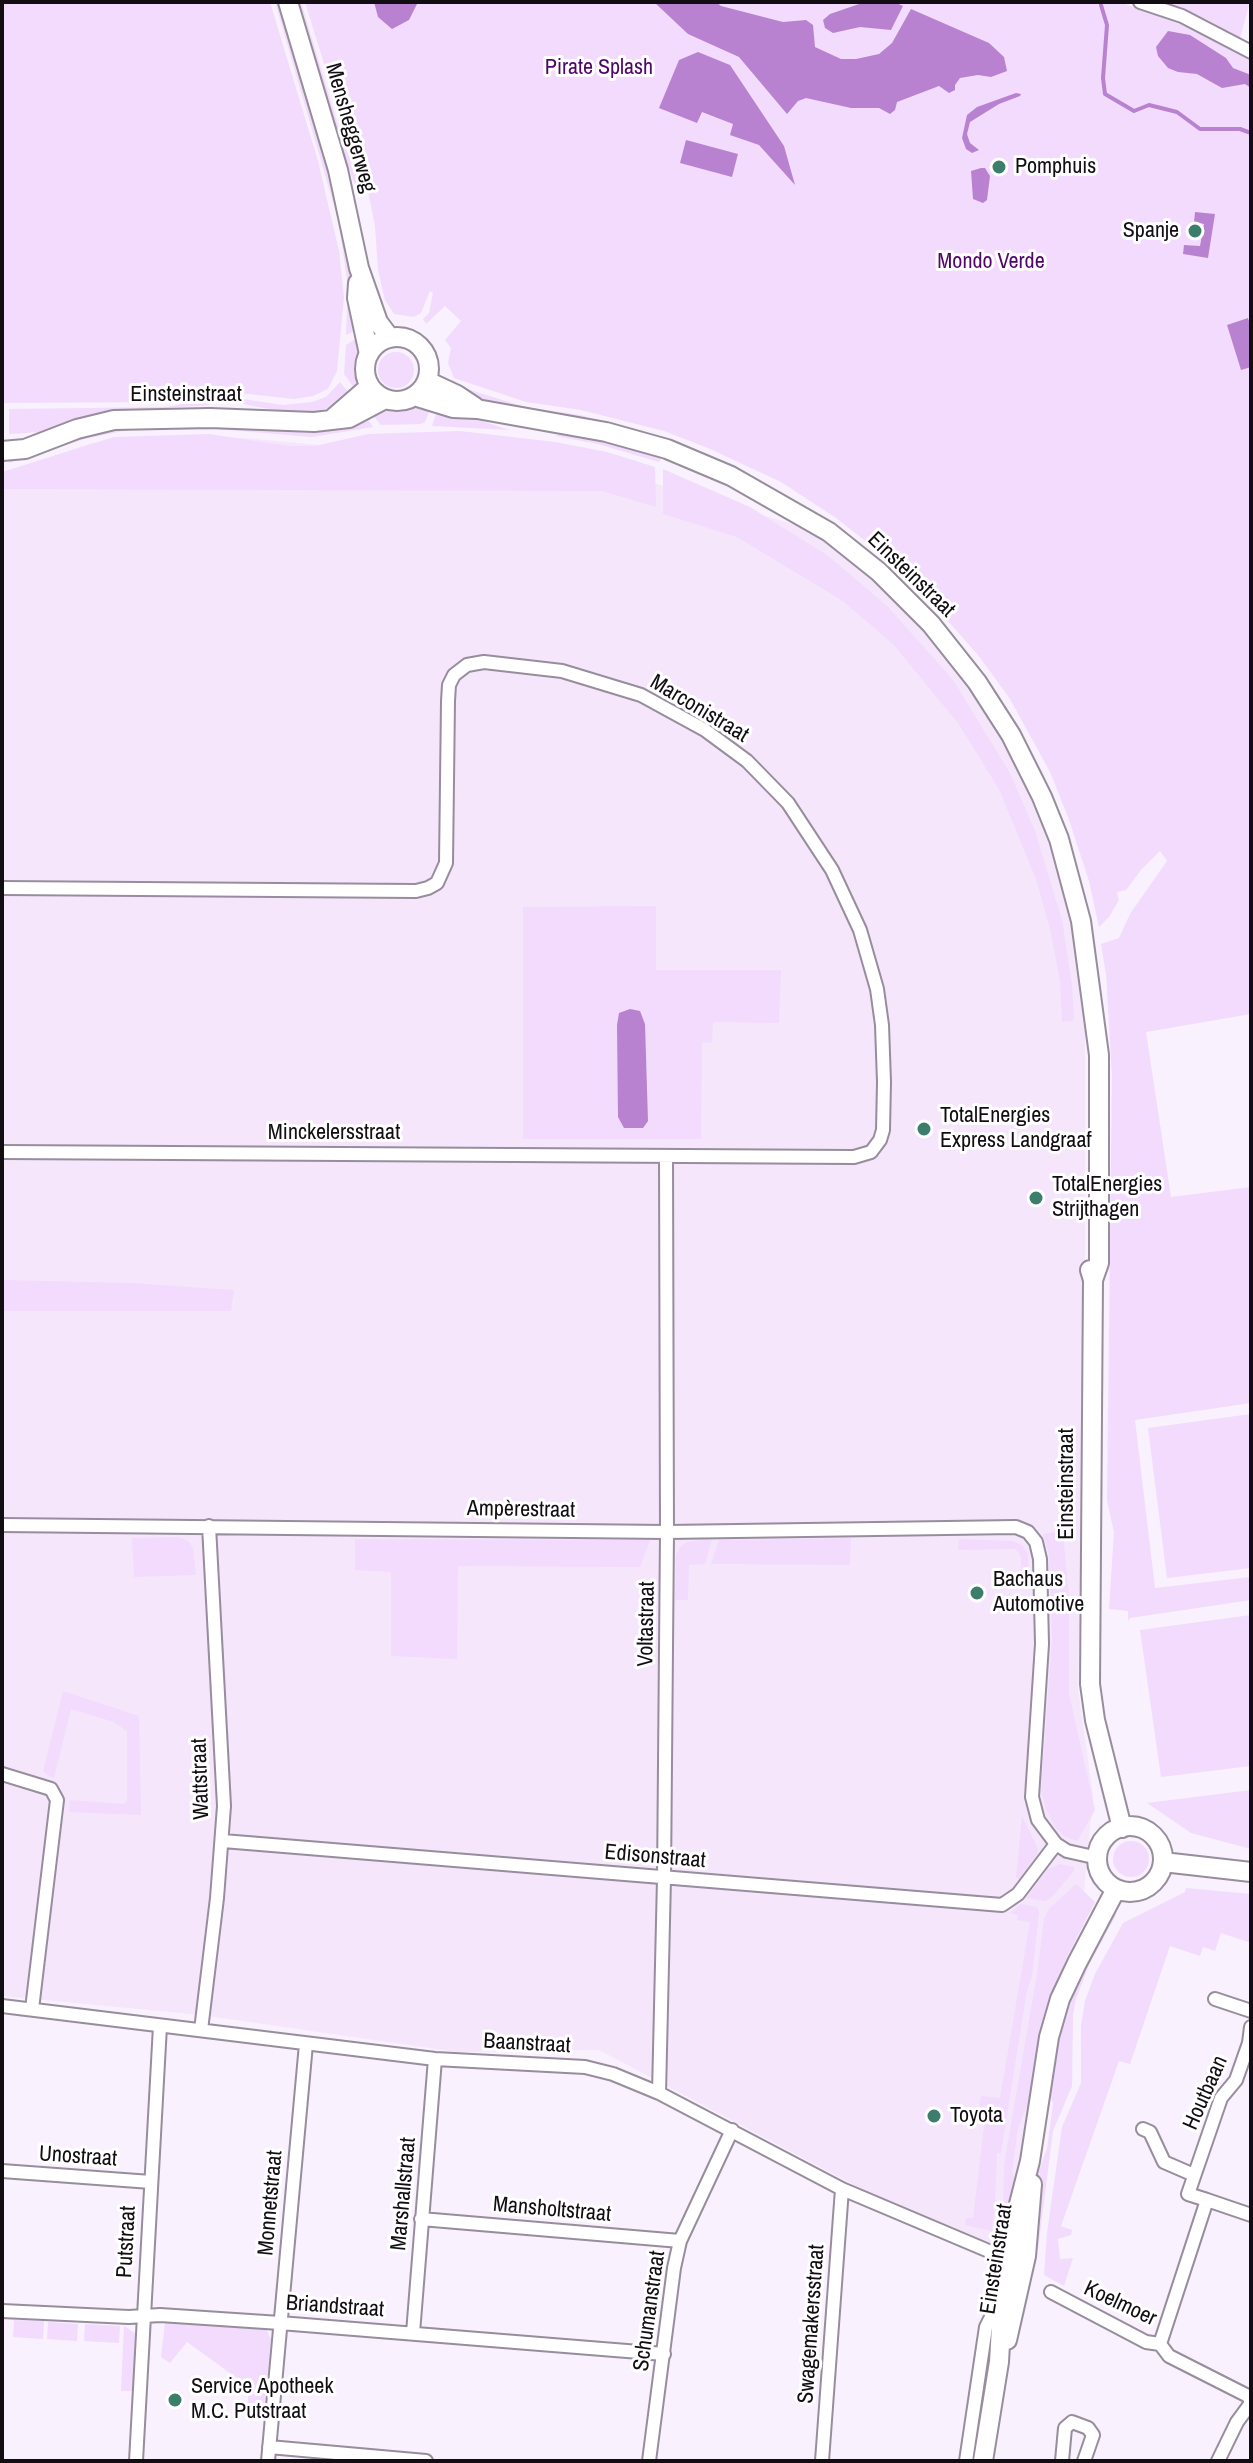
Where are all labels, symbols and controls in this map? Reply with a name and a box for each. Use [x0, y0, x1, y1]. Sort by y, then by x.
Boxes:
park label: Pirate Splash [545, 55, 653, 81]
street label: Mensheggerweg [319, 60, 381, 196]
place label: Pomphuis [1015, 154, 1096, 180]
marker: Pomphuis [990, 158, 1008, 176]
place label: Spanje [1123, 218, 1179, 244]
marker: Spanje [1186, 222, 1204, 240]
park label: Mondo Verde [937, 249, 1045, 275]
street label: Einsteinstraat [130, 382, 242, 408]
street label: Einsteinstraat [862, 527, 960, 623]
street label: Marconistraat [645, 669, 753, 749]
place label: TotalEnergies Express Landgraaf [940, 1103, 1091, 1154]
street label: Minckelersstraat [268, 1120, 400, 1146]
marker: TotalEnergies Express Landgraaf [915, 1120, 933, 1138]
place label: TotalEnergies Strijthagen [1052, 1172, 1162, 1224]
marker: TotalEnergies Strijthagen [1027, 1189, 1045, 1207]
street label: Einsteinstraat [1054, 1428, 1080, 1540]
street label: Ampèrestraat [467, 1496, 575, 1524]
place label: Bachaus Automotive [993, 1567, 1084, 1618]
street label: Voltastraat [633, 1581, 661, 1667]
marker: Bachaus Automotive [968, 1584, 986, 1602]
street label: Wattstraat [186, 1738, 216, 1820]
street label: Edisonstraat [603, 1839, 707, 1875]
street label: Baanstraat [483, 2029, 571, 2059]
street label: Houtbaan [1178, 2052, 1234, 2134]
place label: Toyota [950, 2103, 1003, 2129]
marker: Toyota [925, 2107, 943, 2125]
street label: Marshallstraat [386, 2136, 422, 2252]
street label: Unostraat [38, 2141, 118, 2173]
street label: Monnetstraat [253, 2149, 289, 2257]
street label: Mansholtstraat [492, 2192, 612, 2228]
street label: Einsteinstraat [975, 2202, 1019, 2316]
street label: Putstraat [112, 2205, 142, 2279]
street label: Swagemakersstraat [793, 2244, 831, 2404]
street label: Schumanstraat [628, 2249, 672, 2373]
street label: Koelmoer [1079, 2276, 1161, 2332]
street label: Briandstraat [285, 2290, 385, 2324]
place label: Service Apotheek M.C. Putstraat [191, 2374, 333, 2426]
marker: Service Apotheek M.C. Putstraat [166, 2391, 184, 2409]

